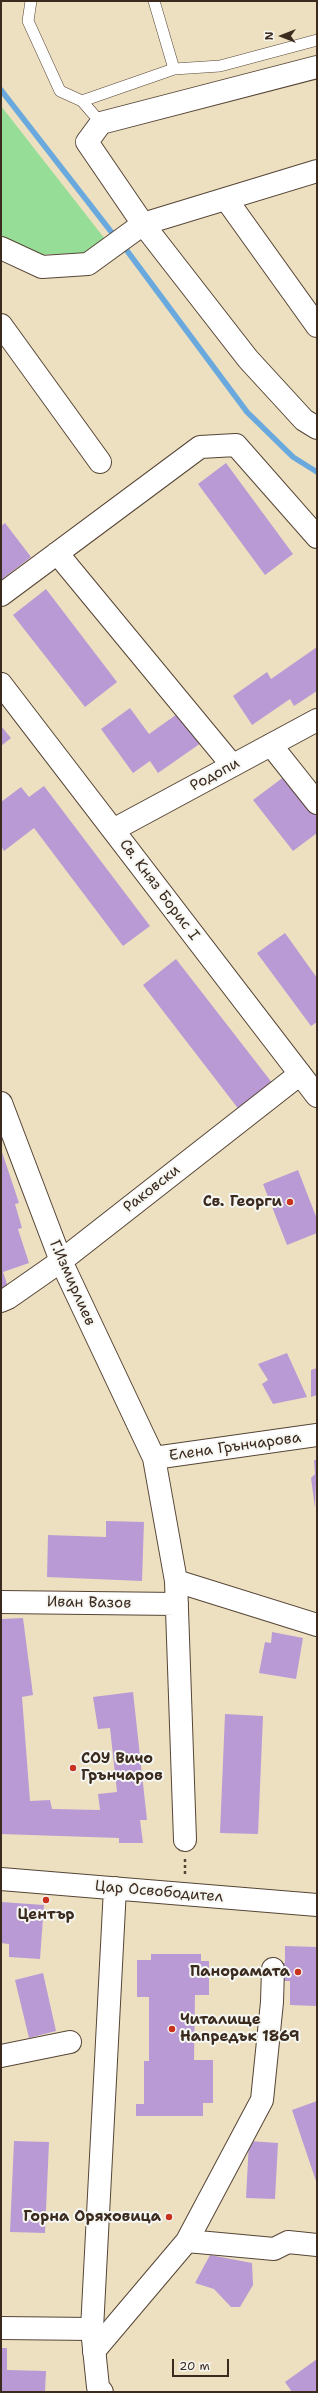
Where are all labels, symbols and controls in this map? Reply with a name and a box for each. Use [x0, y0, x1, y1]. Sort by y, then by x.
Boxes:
north arrow [262, 16, 302, 56]
text: N [262, 32, 277, 40]
street label: Родопи [187, 755, 243, 795]
street label: Св. Княз Борис I [115, 836, 203, 944]
street label: Раковски [120, 1161, 184, 1217]
place label: Св. Георги [203, 1193, 282, 1211]
marker: Св. Георги [285, 1197, 295, 1207]
street label: Г.Измирлиев [45, 1238, 99, 1328]
street label: Елена Грънчарова [168, 1429, 302, 1465]
street label: Иван Вазов [47, 1593, 131, 1613]
place label: СОУ Вичо Грънчаров [81, 1750, 163, 1785]
marker: СОУ Вичо Грънчаров [68, 1763, 78, 1773]
street label: Цар Освободител [94, 1877, 224, 1907]
marker: Център [41, 1895, 51, 1905]
place label: Център [17, 1906, 75, 1924]
place label: Панорамата [190, 1963, 290, 1981]
marker: Панорамата [293, 1967, 303, 1977]
place label: Читалище Напредък 1869 [180, 2011, 300, 2046]
marker: Читалище Напредък 1869 [167, 2024, 177, 2034]
place label: Горна Оряховица [23, 2208, 161, 2226]
marker: Горна Оряховица [164, 2212, 174, 2222]
scale bar [174, 2351, 231, 2377]
text: 20 m [179, 2358, 210, 2374]

